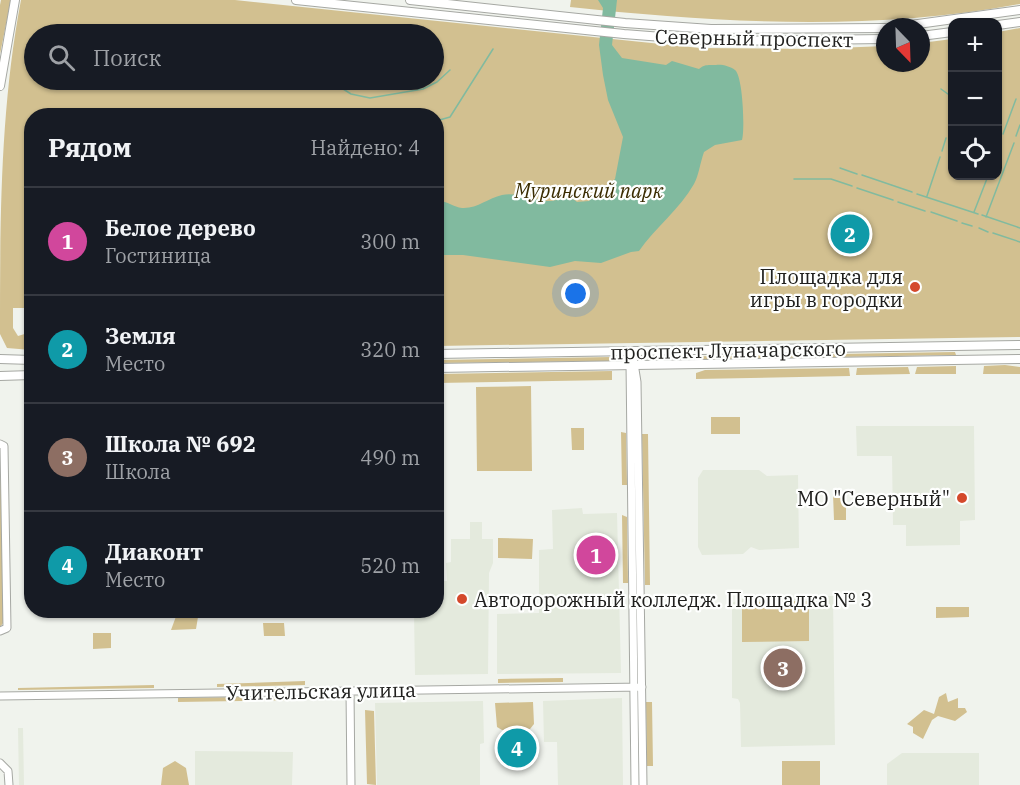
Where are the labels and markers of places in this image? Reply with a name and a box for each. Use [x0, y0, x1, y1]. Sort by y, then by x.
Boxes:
pin: 2 [830, 212, 870, 256]
place label: Площадка для игры в городки [750, 263, 903, 313]
marker: Площадка для игры в городки [908, 280, 922, 294]
place label: МО "Северный" [797, 485, 950, 512]
marker: МО "Северный" [955, 491, 969, 505]
pin: 1 [576, 532, 616, 578]
place label: Автодорожный колледж. Площадка № 3 [474, 586, 872, 613]
marker: Автодорожный колледж. Площадка № 3 [455, 592, 469, 606]
pin: 3 [764, 646, 802, 690]
pin: 4 [498, 726, 536, 771]

